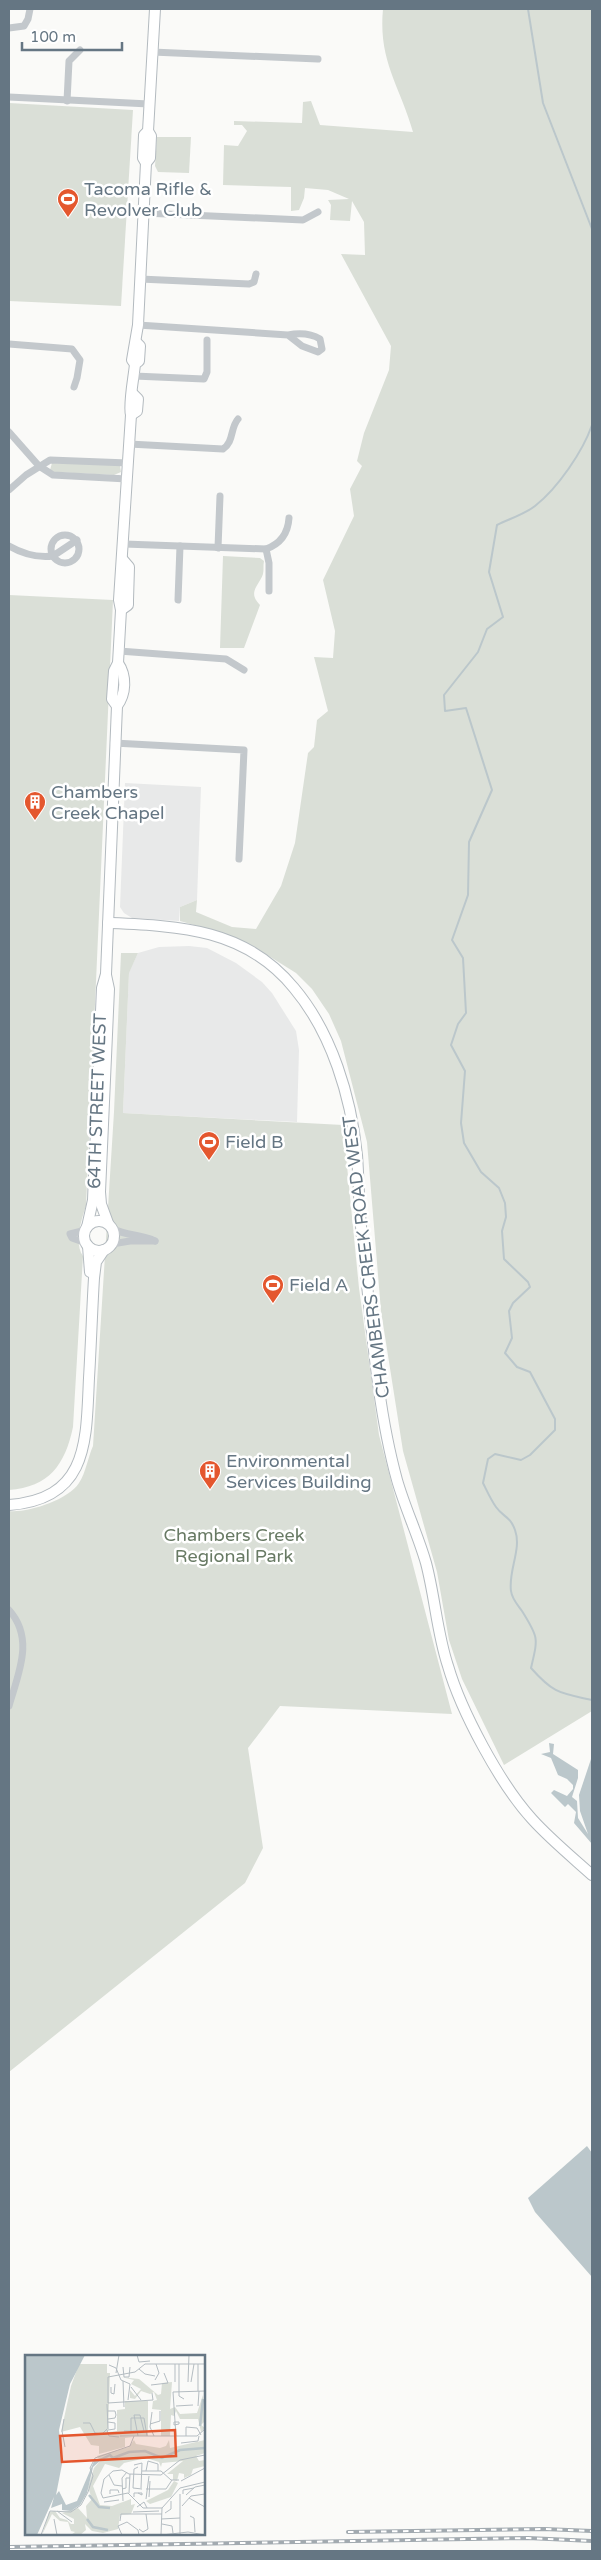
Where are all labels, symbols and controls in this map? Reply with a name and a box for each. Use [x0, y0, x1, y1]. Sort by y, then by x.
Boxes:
scale bar [22, 20, 122, 52]
text: 100 m [30, 28, 76, 46]
place label: Tacoma Rifle & Revolver Club [84, 178, 212, 221]
sports icon: Tacoma Rifle & Revolver Club [56, 187, 80, 218]
place label: Chambers Creek Chapel [51, 781, 165, 824]
building icon: Chambers Creek Chapel [23, 790, 47, 821]
street label: 64TH STREET WEST [83, 1013, 111, 1189]
street label: CHAMBERS CREEK ROAD WEST [338, 1115, 394, 1399]
sports icon: Field B [197, 1130, 221, 1161]
place label: Field B [225, 1131, 283, 1153]
sports icon: Field A [261, 1273, 285, 1304]
place label: Field A [289, 1274, 348, 1296]
place label: Environmental Services Building [226, 1450, 372, 1493]
building icon: Environmental Services Building [198, 1459, 222, 1490]
park label: Chambers Creek Regional Park [163, 1524, 305, 1567]
inset map [25, 2355, 205, 2535]

